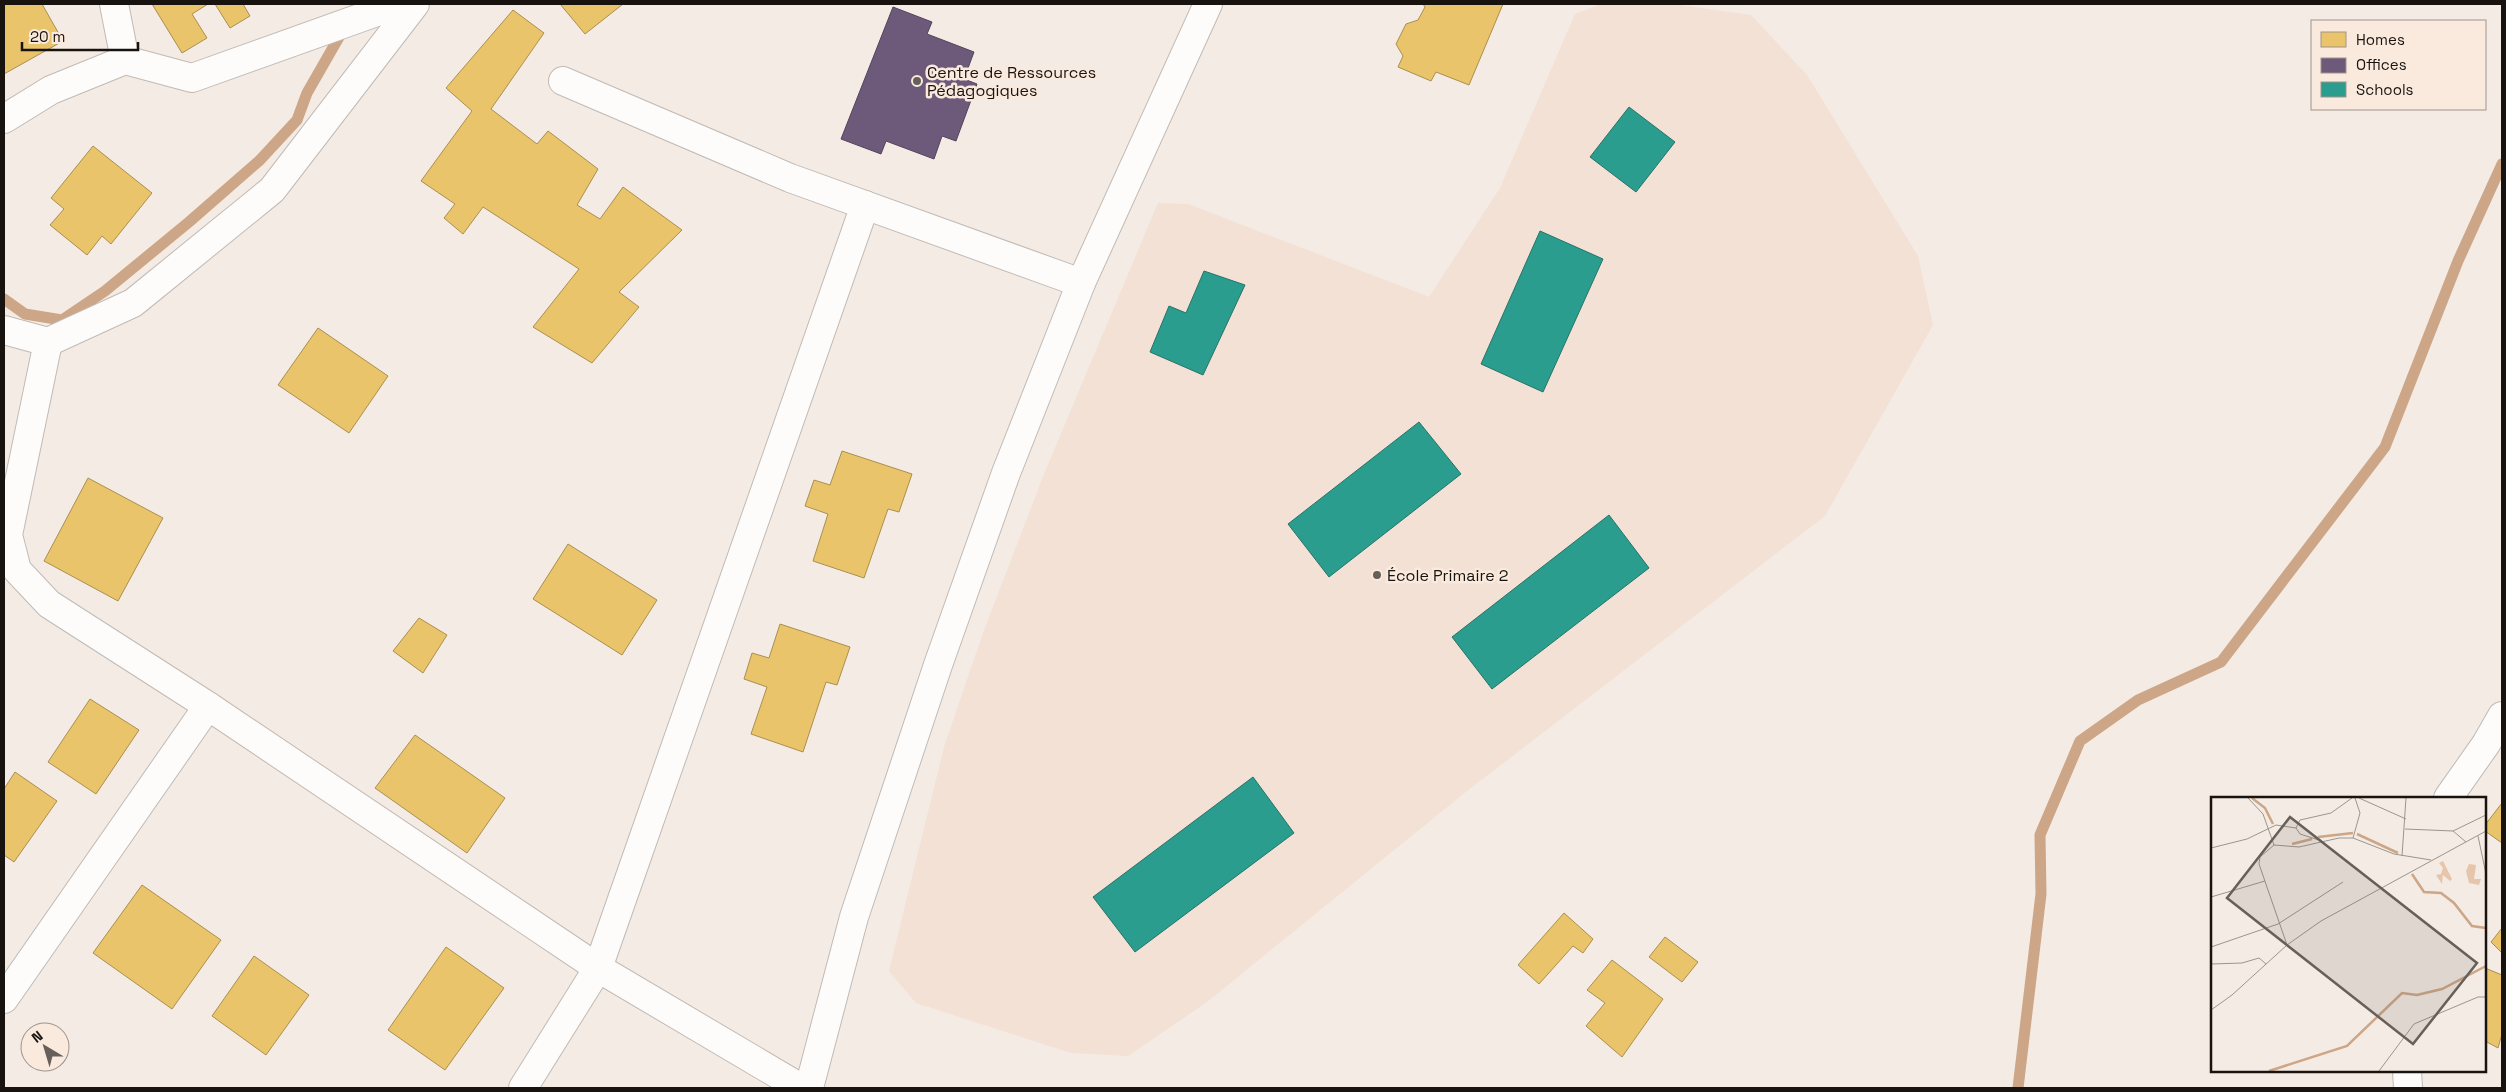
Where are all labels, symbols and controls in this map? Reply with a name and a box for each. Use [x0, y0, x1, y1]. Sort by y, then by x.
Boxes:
scale bar [22, 20, 139, 52]
legend [2311, 20, 2486, 110]
text: 20 m [30, 27, 65, 46]
text: Homes [2356, 30, 2405, 49]
text: Offices [2356, 55, 2407, 74]
place label: Centre de Ressources Pédagogiques [927, 62, 1096, 101]
marker: Centre de Ressources Pédagogiques [911, 75, 923, 87]
text: Schools [2356, 80, 2414, 99]
place label: École Primaire 2 [1387, 565, 1508, 586]
marker: École Primaire 2 [1371, 569, 1383, 581]
inset map [2211, 797, 2486, 1072]
north arrow [20, 1022, 70, 1072]
text: N [28, 1027, 46, 1047]

